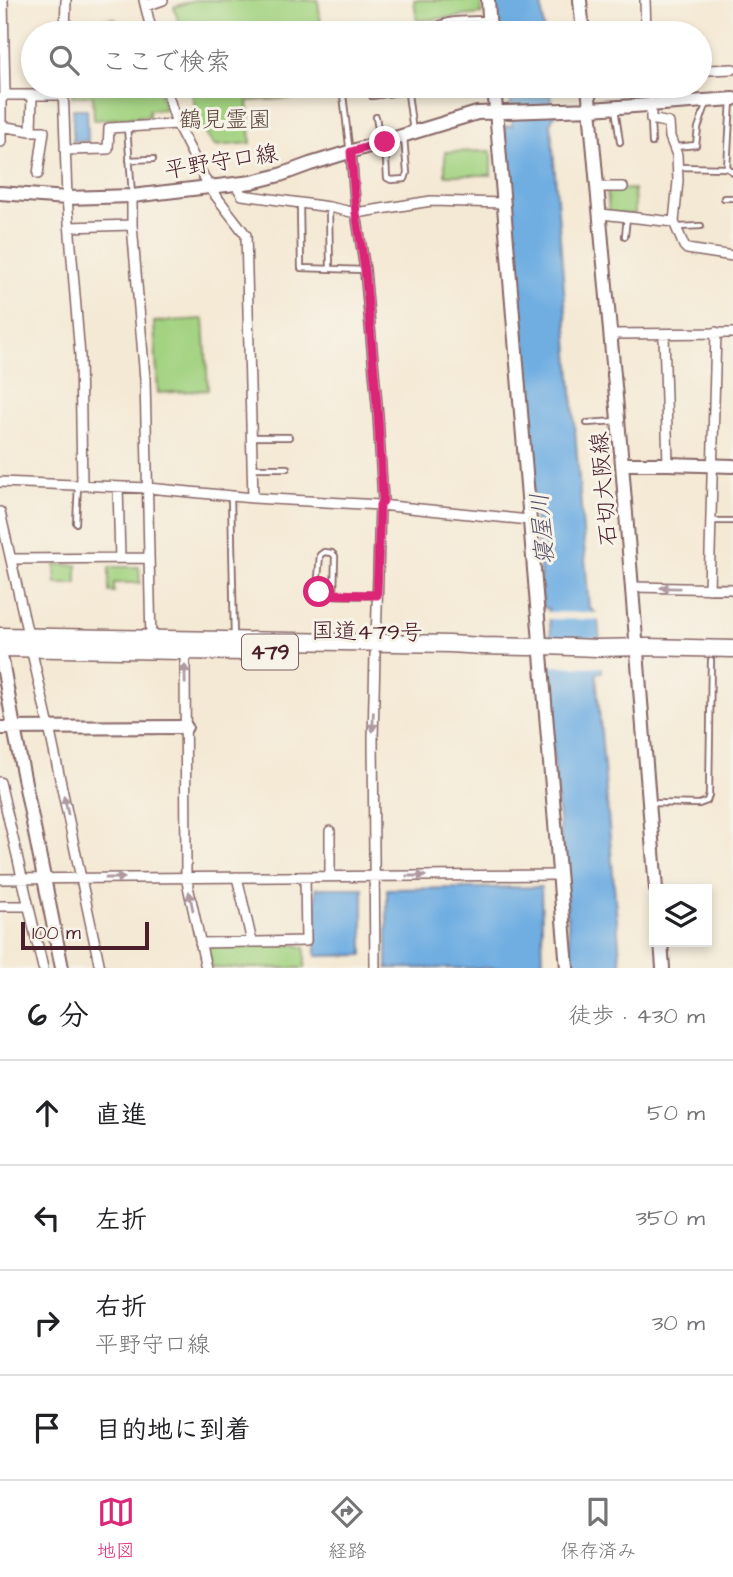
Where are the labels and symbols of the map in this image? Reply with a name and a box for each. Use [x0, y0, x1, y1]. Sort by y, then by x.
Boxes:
park label: 鶴見霊園 [179, 104, 271, 136]
route end [369, 126, 400, 157]
street label: 平野守口線 [162, 137, 280, 187]
street label: 石切大阪線 [583, 430, 625, 548]
water label: 寝屋川 [523, 492, 563, 566]
route start [303, 576, 334, 607]
one-way arrow [659, 582, 681, 594]
street label: 国道479号 [311, 615, 423, 649]
road number: 479 [242, 634, 298, 670]
one-way arrow [179, 663, 191, 685]
one-way arrow [368, 711, 379, 733]
one-way arrow [60, 794, 71, 816]
one-way arrow [405, 870, 427, 882]
one-way arrow [104, 872, 126, 884]
one-way arrow [185, 890, 196, 912]
scale bar [21, 919, 149, 951]

